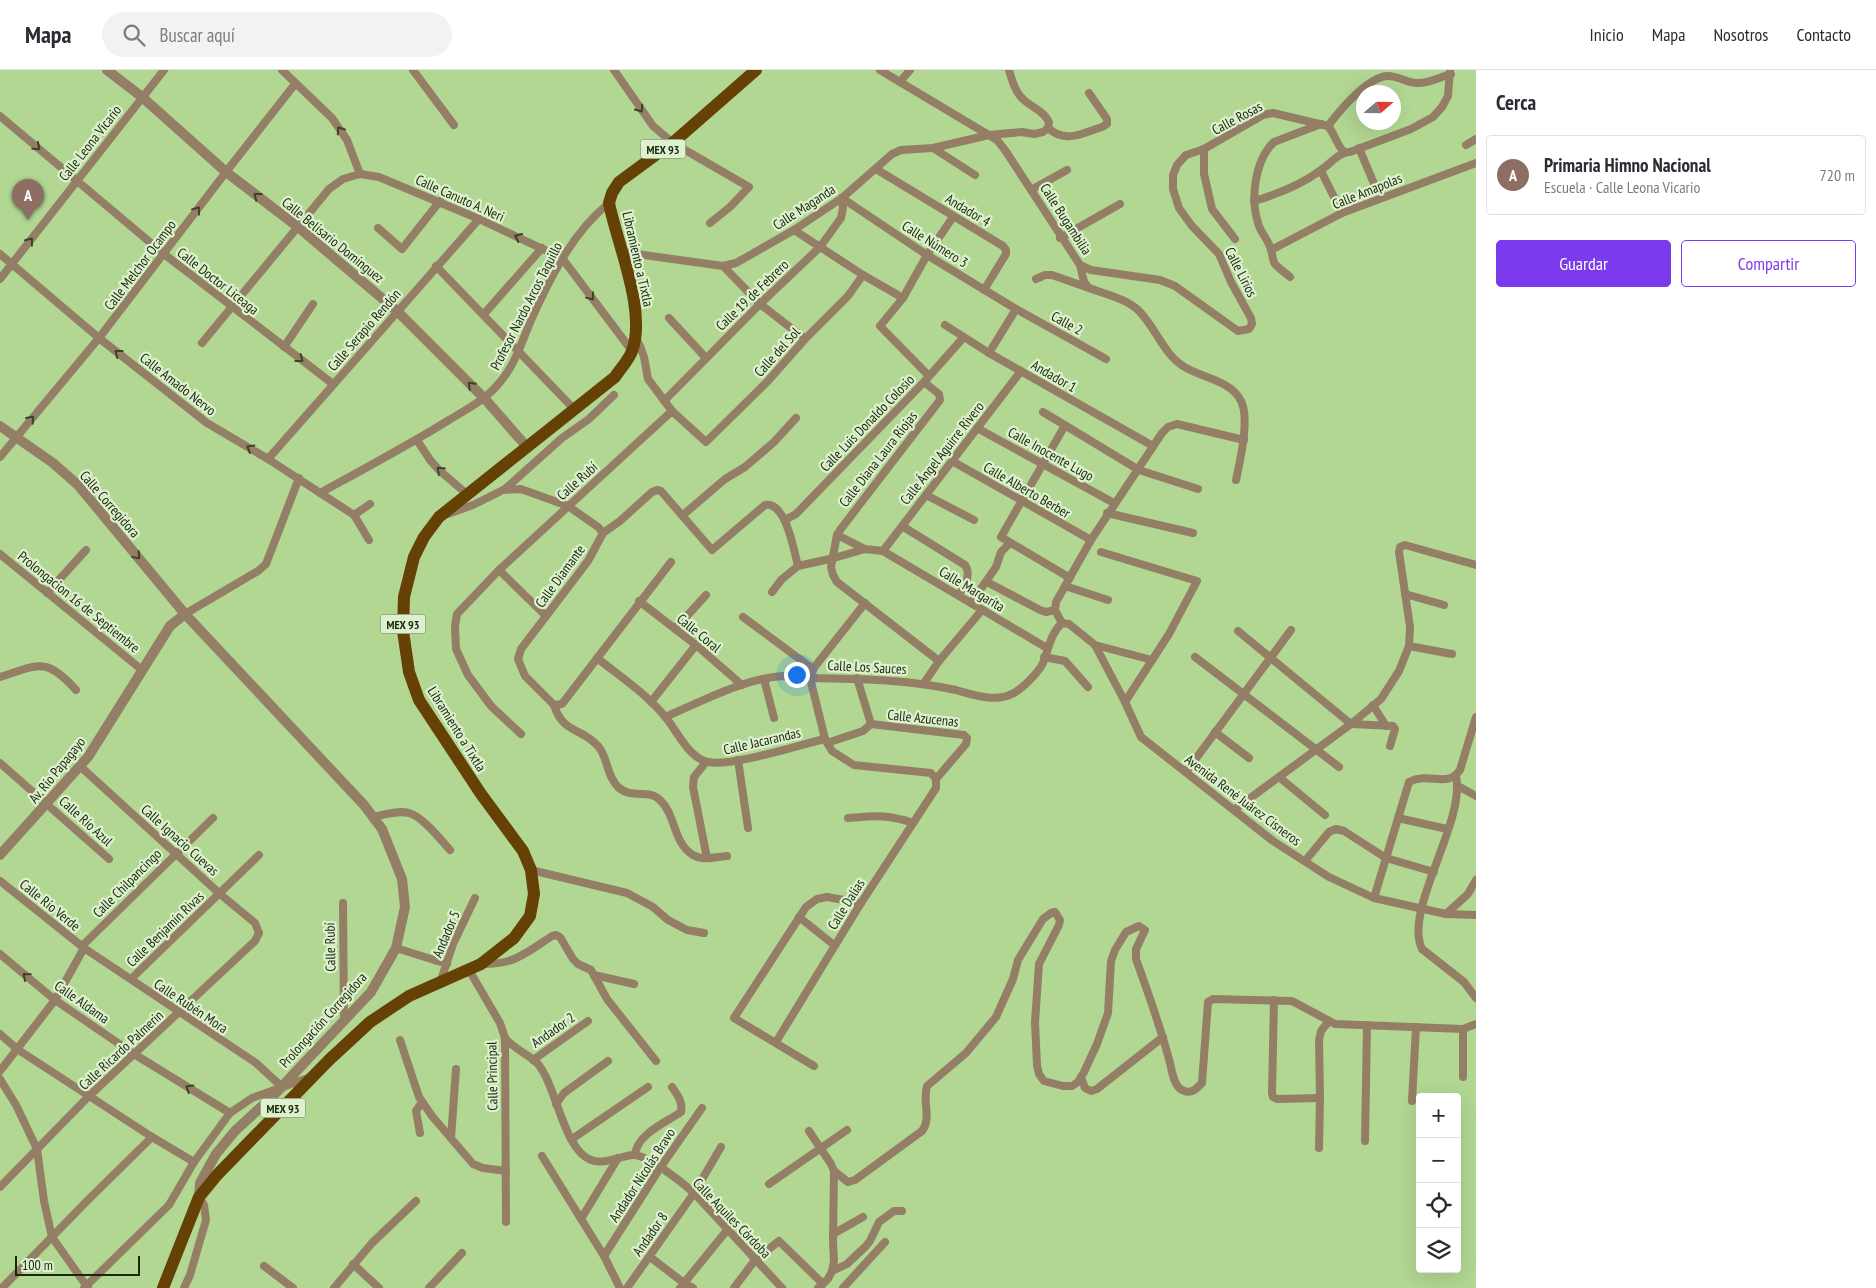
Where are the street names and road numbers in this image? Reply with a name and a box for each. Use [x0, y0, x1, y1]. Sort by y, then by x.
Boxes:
street label: Calle Rosas [1209, 97, 1265, 139]
street label: Calle Leona Vicario [55, 101, 125, 185]
road number: MEX 93 [640, 140, 686, 158]
street label: Calle Amapolas [1329, 169, 1405, 213]
street label: Calle Canuto A. Neri [413, 170, 507, 226]
street label: Calle Maganda [769, 180, 839, 234]
street label: Calle Bugambilia [1036, 180, 1096, 258]
street label: Andador 4 [942, 189, 995, 231]
street label: Calle Belisario Domínguez [278, 193, 388, 287]
street label: Libramiento a Tixtla [618, 210, 658, 308]
street label: Calle Melchor Ocampo [100, 216, 180, 314]
street label: Calle Número 3 [899, 217, 971, 271]
street label: Profesor Nardo Arcos Taquillo [486, 239, 566, 373]
street label: Calle Doctor Liceaga [174, 244, 262, 318]
street label: Calle Lirios [1221, 244, 1261, 300]
street label: Calle 19 de Febrero [712, 256, 792, 334]
street label: Calle Serapio Rendón [323, 285, 405, 375]
street label: Calle 2 [1048, 307, 1086, 339]
street label: Calle del Sol [750, 323, 804, 380]
street label: Calle Amado Nervo [136, 349, 220, 419]
street label: Andador 1 [1028, 356, 1080, 396]
street label: Calle Luis Donaldo Colosio [816, 371, 918, 475]
street label: Calle Ángel Aguirre Rivero [896, 398, 988, 508]
street label: Calle Diana Laura Riojas [835, 407, 921, 511]
street label: Calle Inocente Lugo [1005, 423, 1097, 485]
street label: Calle Rubí [553, 458, 601, 504]
street label: Calle Alberto Berber [980, 458, 1074, 522]
street label: Calle Corregidora [76, 467, 144, 541]
street label: Calle Diamante [531, 541, 589, 611]
street label: Prolongacion 16 de Septiembre [14, 547, 144, 657]
street label: Calle Margarita [936, 562, 1008, 616]
street label: Calle Coral [673, 610, 725, 657]
road number: MEX 93 [380, 614, 426, 634]
street label: Calle Los Sauces [827, 656, 907, 678]
street label: Libramiento a Tixtla [424, 683, 490, 775]
street label: Calle Azucenas [887, 705, 960, 731]
street label: Calle Jacarandas [722, 723, 803, 759]
street label: Av. Río Papagayo [25, 733, 89, 807]
street label: Avenida René Juárez Cisneros [1181, 750, 1305, 850]
street label: Calle Río Azul [55, 792, 117, 850]
street label: Calle Ignacio Cuevas [137, 800, 223, 880]
street label: Calle Chilpancingo [89, 845, 165, 921]
street label: Calle Río Verde [16, 875, 84, 935]
street label: Calle Dalias [823, 875, 869, 933]
street label: Calle Benjamín Rivas [122, 887, 208, 971]
street label: Andador 5 [428, 908, 464, 960]
street label: Calle Rubí [321, 922, 339, 972]
street label: Prolongación Corregidora [275, 969, 371, 1071]
street label: Calle Rubén Mora [151, 975, 231, 1037]
street label: Calle Aldama [51, 977, 113, 1027]
street label: Calle Ricardo Palmerin [75, 1006, 167, 1094]
street label: Andador 2 [527, 1008, 579, 1052]
street label: Calle Principal [482, 1041, 502, 1111]
road number: MEX 93 [260, 1098, 306, 1118]
street label: Andador Nicolás Bravo [605, 1124, 679, 1226]
street label: Calle Aquiles Córdoba [689, 1174, 775, 1262]
street label: Andador 8 [628, 1208, 672, 1260]

